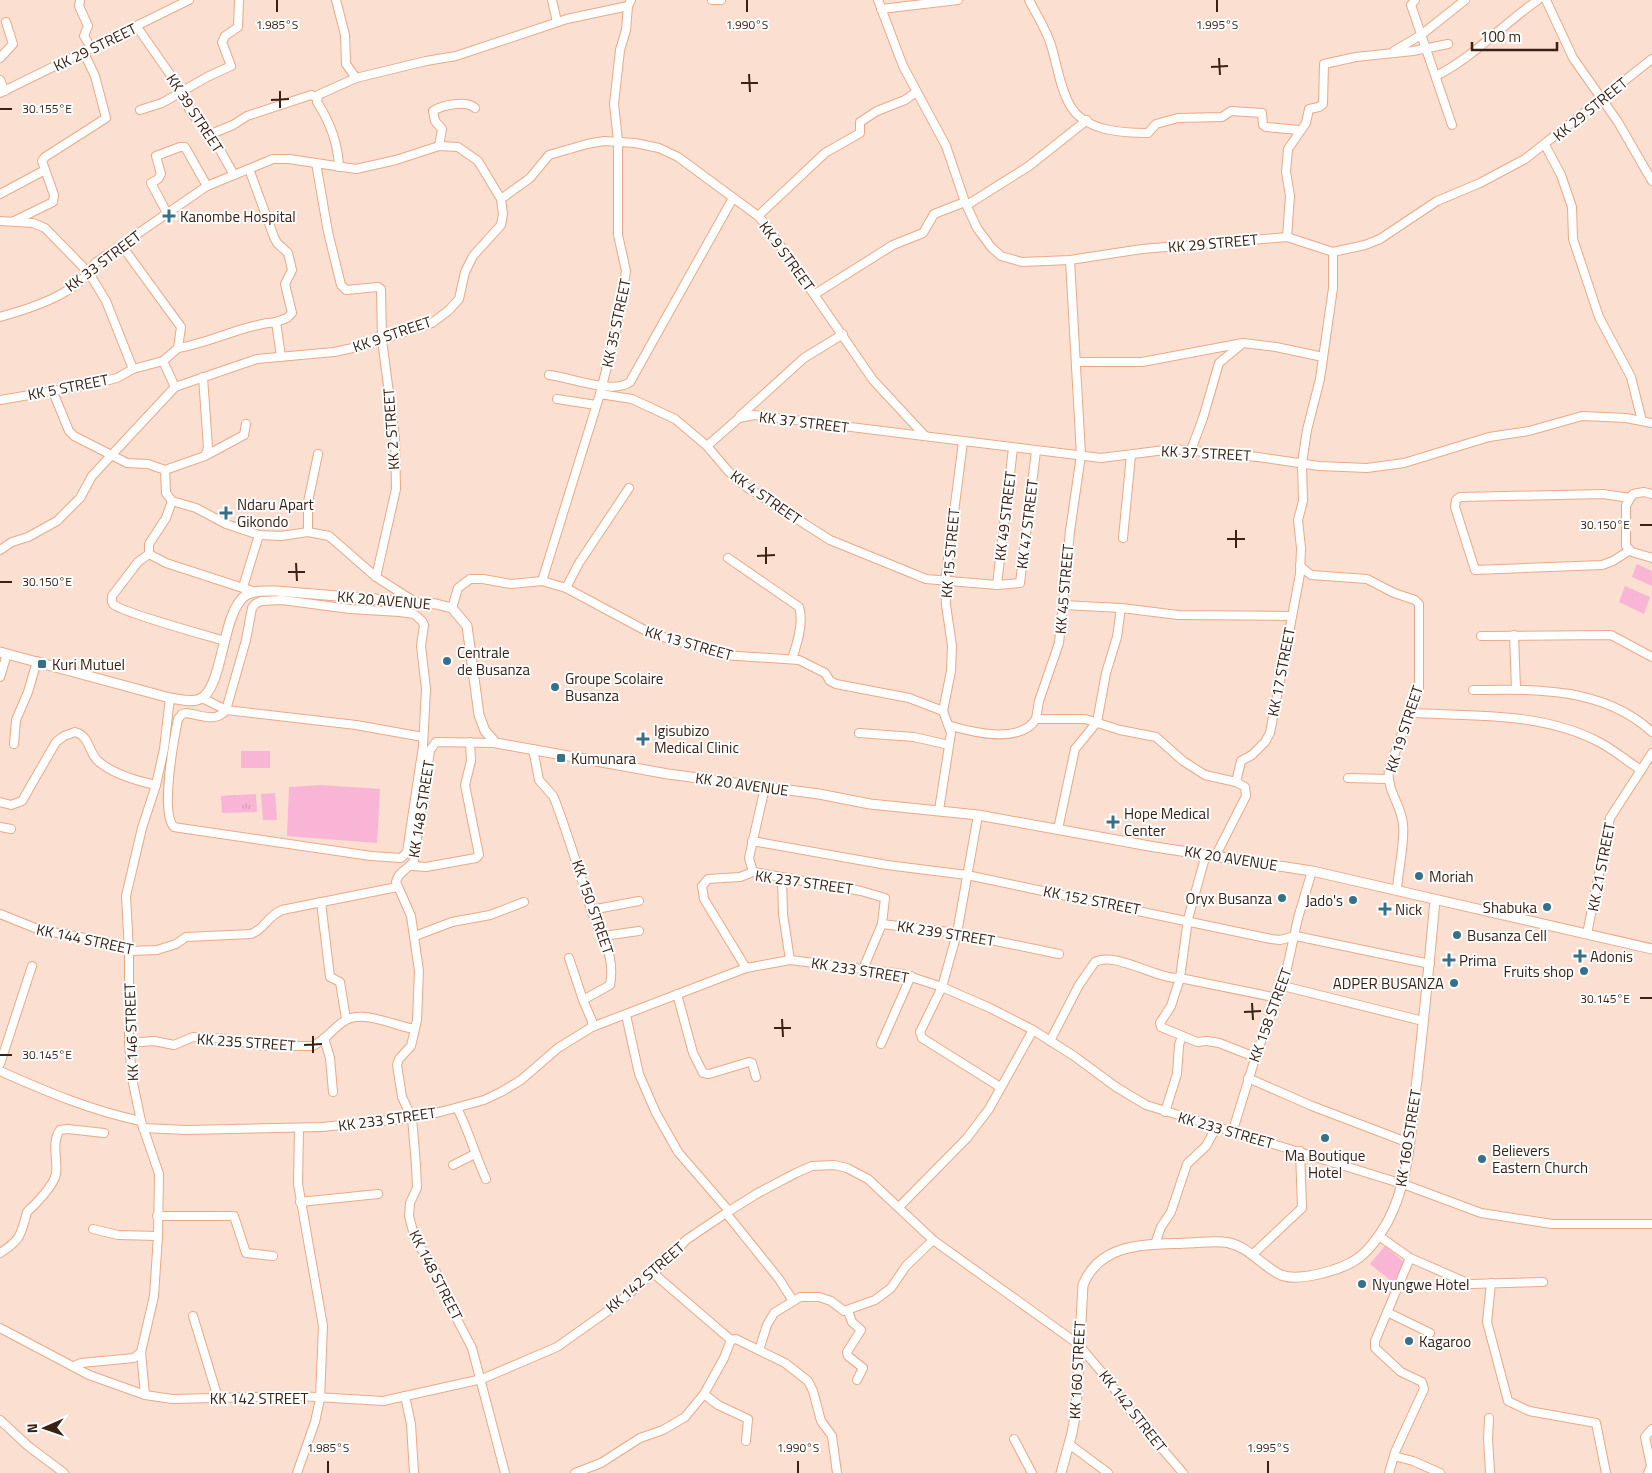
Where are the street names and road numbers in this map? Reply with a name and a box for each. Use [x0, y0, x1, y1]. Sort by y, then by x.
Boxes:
street label: KK 29 STREET [49, 17, 141, 77]
street label: KK 39 STREET [161, 69, 229, 157]
street label: KK 29 STREET [1548, 72, 1632, 146]
street label: KK 9 STREET [754, 216, 820, 296]
street label: KK 33 STREET [60, 225, 146, 297]
street label: KK 29 STREET [1167, 228, 1259, 258]
street label: KK 35 STREET [595, 276, 637, 370]
street label: KK 9 STREET [350, 310, 435, 358]
street label: KK 5 STREET [26, 368, 110, 406]
street label: KK 2 STREET [377, 387, 405, 471]
street label: KK 37 STREET [758, 405, 850, 439]
street label: KK 37 STREET [1160, 439, 1252, 467]
street label: KK 4 STREET [726, 464, 806, 530]
street label: KK 49 STREET [988, 470, 1022, 562]
street label: KK 47 STREET [1010, 478, 1044, 570]
street label: KK 15 STREET [935, 507, 965, 599]
street label: KK 45 STREET [1049, 543, 1079, 635]
street label: KK 20 AVENUE [336, 584, 432, 616]
street label: KK 13 STREET [642, 620, 736, 667]
street label: KK 17 STREET [1261, 625, 1301, 718]
street label: KK 19 STREET [1379, 682, 1429, 775]
street label: KK 148 STREET [402, 758, 440, 860]
street label: KK 20 AVENUE [694, 766, 790, 802]
street label: KK 21 STREET [1581, 820, 1621, 913]
street label: KK 20 AVENUE [1183, 839, 1279, 877]
street label: KK 150 STREET [566, 857, 620, 957]
street label: KK 237 STREET [754, 864, 855, 900]
street label: KK 152 STREET [1041, 879, 1143, 921]
street label: KK 239 STREET [895, 914, 997, 952]
street label: KK 144 STREET [34, 917, 136, 961]
street label: KK 233 STREET [809, 951, 911, 989]
street label: KK 158 STREET [1242, 965, 1298, 1065]
street label: KK 146 STREET [118, 982, 144, 1082]
street label: KK 235 STREET [196, 1027, 296, 1057]
street label: KK 160 STREET [1389, 1087, 1427, 1189]
street label: KK 233 STREET [337, 1101, 438, 1137]
street label: KK 233 STREET [1175, 1105, 1277, 1155]
street label: KK 148 STREET [403, 1226, 469, 1324]
street label: KK 142 STREET [600, 1236, 690, 1318]
street label: KK 160 STREET [1063, 1320, 1091, 1420]
street label: KK 142 STREET [1094, 1365, 1172, 1457]
street label: KK 142 STREET [210, 1387, 308, 1410]

